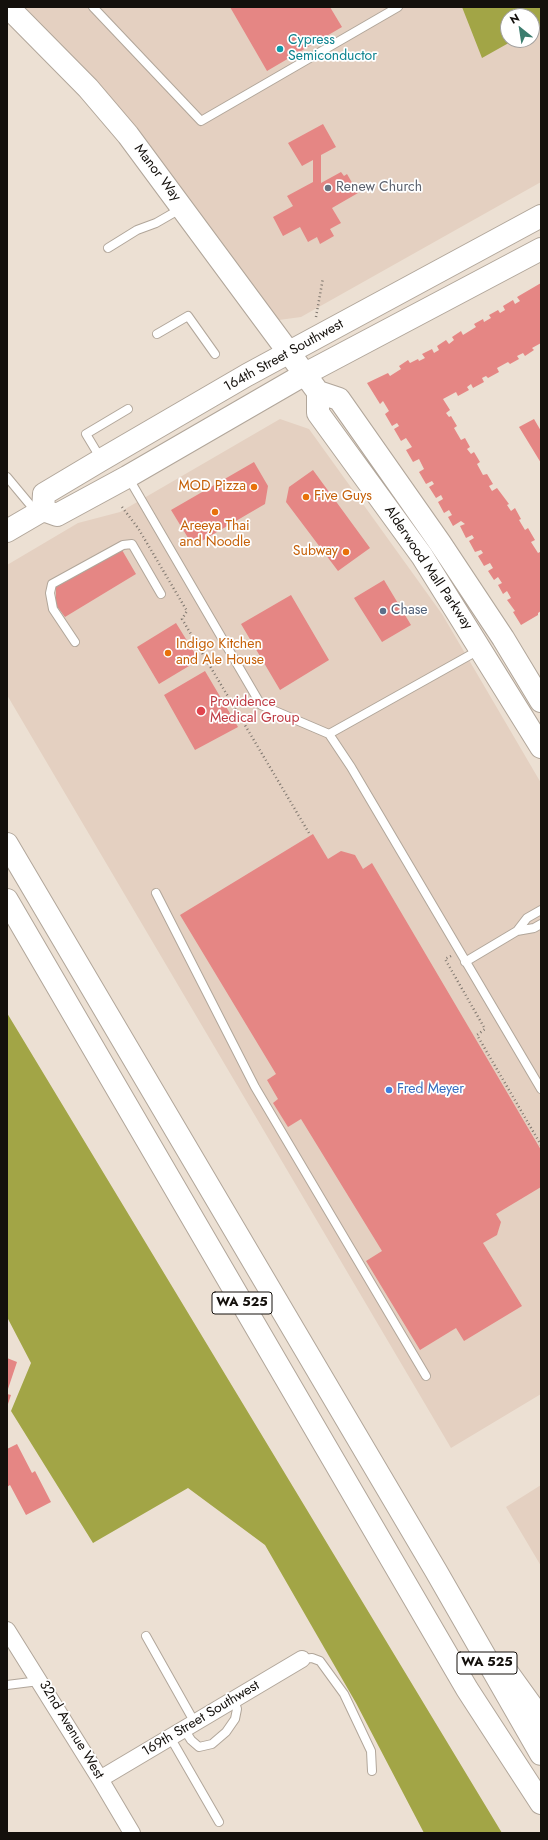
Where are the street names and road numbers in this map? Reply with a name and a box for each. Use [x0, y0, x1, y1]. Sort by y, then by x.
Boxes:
street label: Manor Way [130, 141, 184, 205]
street label: 164th Street Southwest [221, 316, 347, 396]
street label: Alderwood Mall Parkway [380, 503, 476, 633]
road number: WA 525 [212, 1292, 272, 1314]
road number: WA 525 [457, 1652, 517, 1674]
street label: 169th Street Southwest [139, 1677, 263, 1761]
street label: 32nd Avenue West [35, 1678, 107, 1782]

